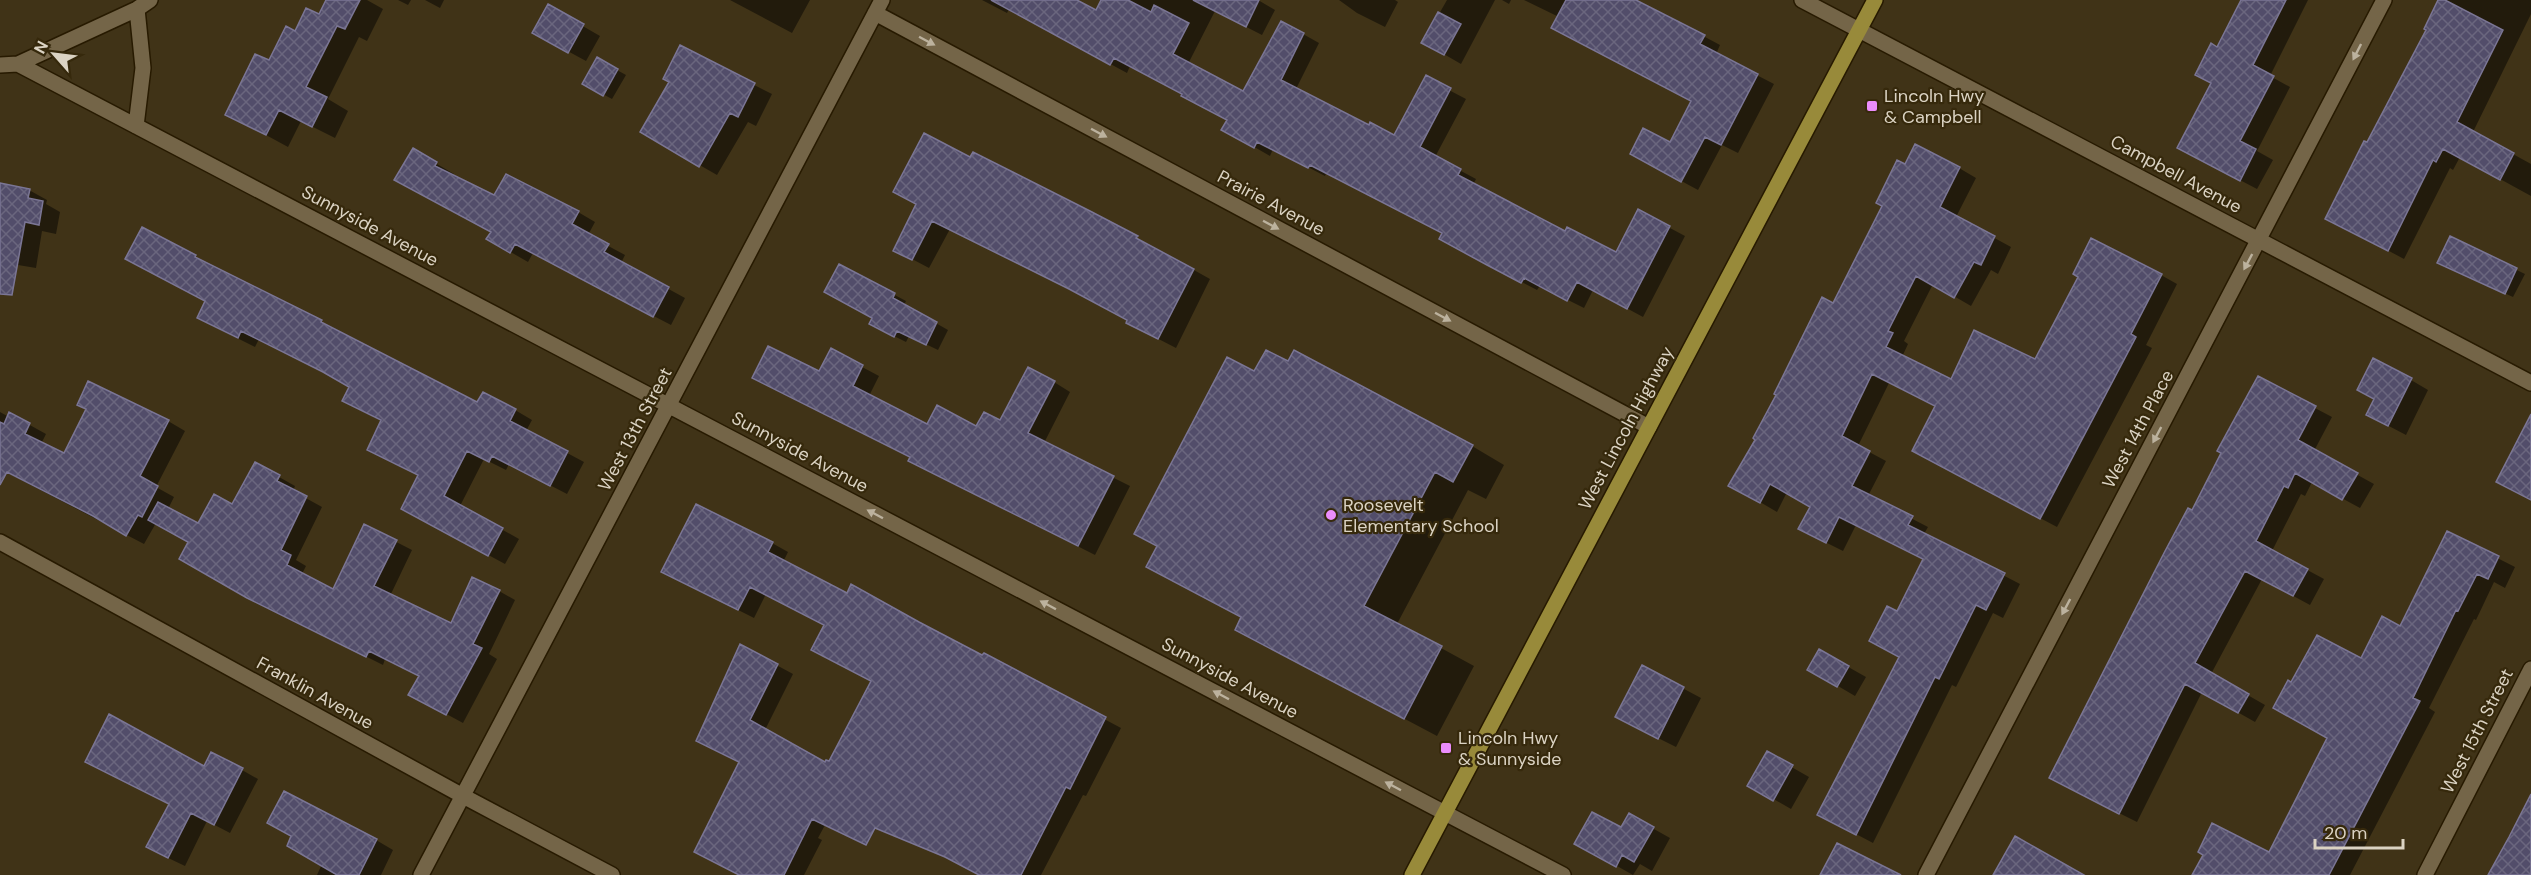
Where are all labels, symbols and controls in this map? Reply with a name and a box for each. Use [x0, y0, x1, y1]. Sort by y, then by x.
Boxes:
north arrow [24, 24, 84, 84]
one-way arrow [918, 36, 935, 46]
text: N [29, 37, 53, 57]
one-way arrow [2352, 44, 2362, 61]
place label: Lincoln Hwy & Campbell [1884, 84, 1984, 129]
marker: Lincoln Hwy & Campbell [1865, 99, 1879, 113]
one-way arrow [1090, 128, 1107, 138]
street label: Campbell Avenue [2106, 129, 2246, 219]
street label: Prairie Avenue [1213, 165, 1329, 241]
street label: Sunnyside Avenue [298, 180, 442, 272]
one-way arrow [1262, 220, 1279, 230]
one-way arrow [2243, 254, 2253, 271]
one-way arrow [1434, 312, 1451, 321]
street label: West Lincoln Highway [1573, 342, 1679, 514]
street label: West 13th Street [592, 363, 678, 495]
street label: West 14th Place [2097, 366, 2179, 492]
street label: Sunnyside Avenue [728, 406, 872, 498]
one-way arrow [2152, 427, 2162, 444]
place label: Roosevelt Elementary School [1343, 493, 1499, 538]
marker: Roosevelt Elementary School [1324, 508, 1338, 522]
one-way arrow [867, 509, 884, 519]
one-way arrow [2061, 599, 2071, 616]
one-way arrow [1039, 600, 1056, 610]
street label: Sunnyside Avenue [1158, 632, 1302, 724]
street label: Franklin Avenue [252, 651, 378, 735]
street label: West 15th Street [2435, 665, 2519, 797]
one-way arrow [1212, 690, 1229, 700]
place label: Lincoln Hwy & Sunnyside [1458, 726, 1562, 771]
marker: Lincoln Hwy & Sunnyside [1439, 741, 1453, 755]
one-way arrow [1385, 781, 1402, 791]
scale bar [2315, 812, 2404, 850]
text: 20 m [2324, 821, 2367, 845]

